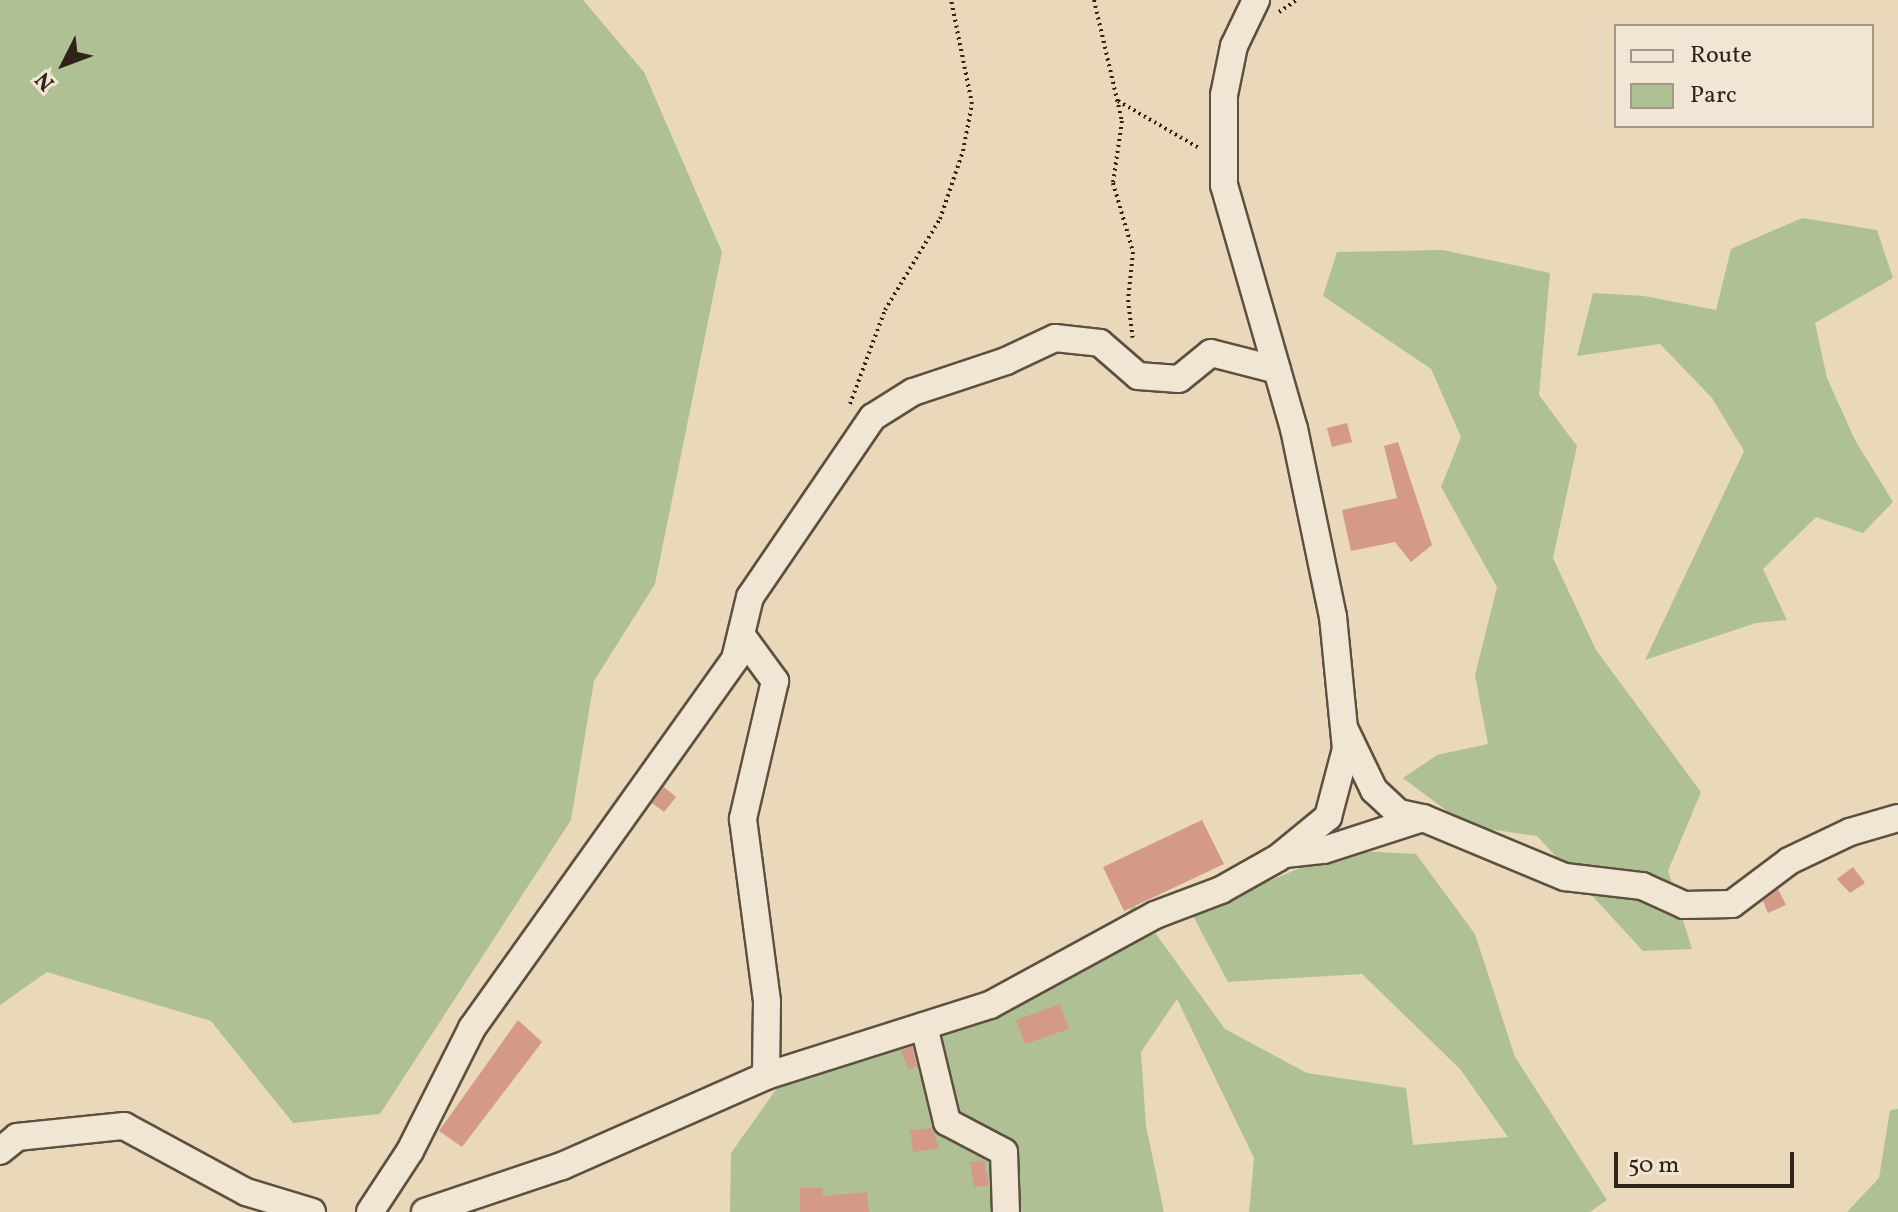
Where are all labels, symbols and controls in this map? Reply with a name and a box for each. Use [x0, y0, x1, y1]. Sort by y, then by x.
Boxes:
north arrow [24, 24, 104, 104]
legend [1614, 24, 1874, 128]
text: Route [1690, 39, 1752, 73]
text: N [29, 64, 63, 97]
text: Parc [1690, 79, 1737, 113]
scale bar [1618, 1136, 1798, 1186]
text: 50 m [1628, 1149, 1680, 1183]

